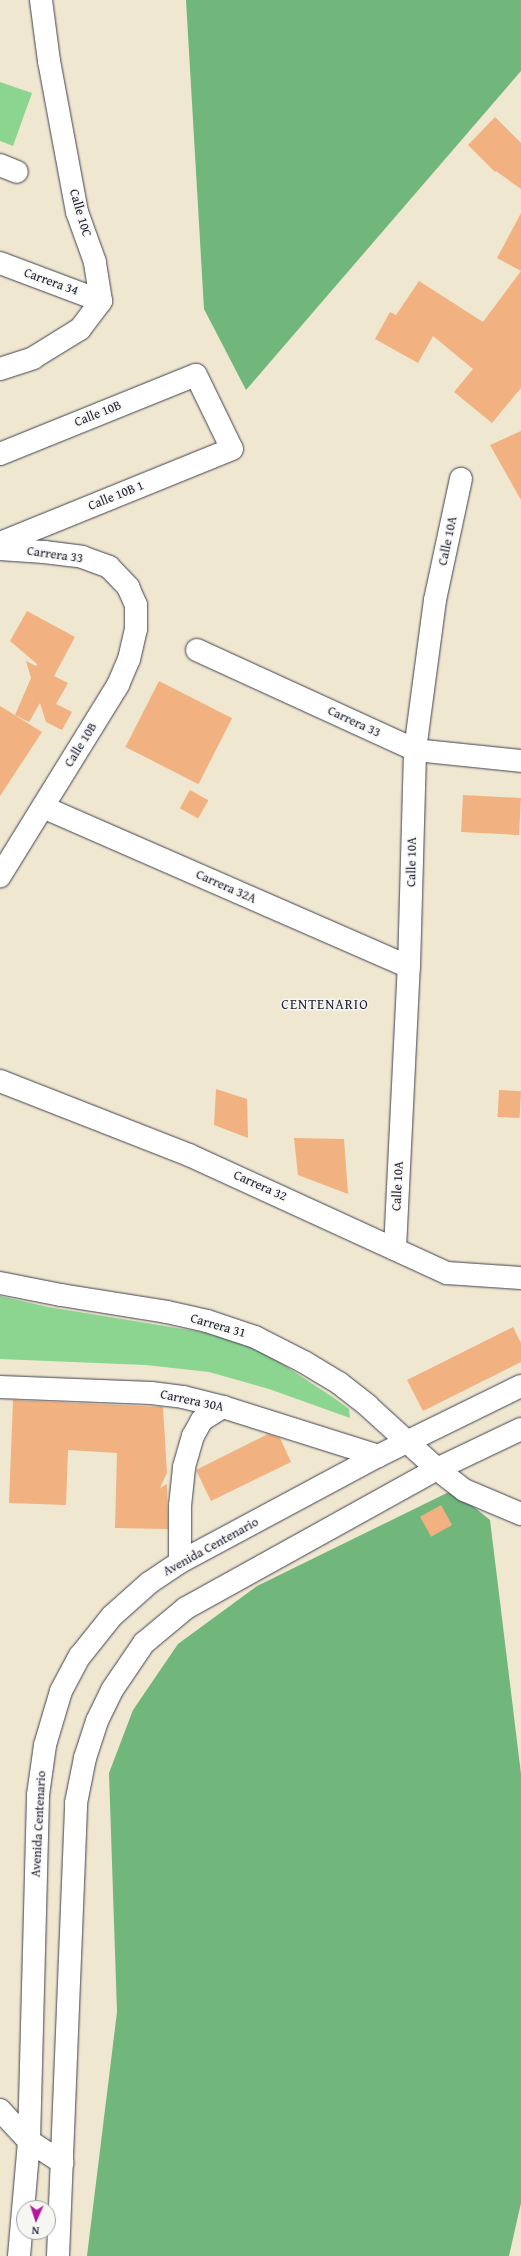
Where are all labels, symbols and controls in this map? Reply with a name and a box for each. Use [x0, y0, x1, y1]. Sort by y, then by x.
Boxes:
street label: Calle 10C [66, 187, 94, 239]
street label: Carrera 34 [22, 265, 80, 299]
street label: Calle 10B [72, 398, 124, 430]
street label: Calle 10B 1 [86, 478, 146, 514]
street label: Calle 10A [435, 515, 461, 567]
street label: Carrera 33 [26, 543, 84, 567]
street label: Carrera 33 [325, 703, 383, 741]
street label: Calle 10B [61, 720, 101, 770]
street label: Calle 10A [404, 837, 420, 887]
street label: Carrera 32A [193, 867, 259, 907]
district label: CENTENARIO [281, 996, 369, 1012]
street label: Calle 10A [389, 1161, 407, 1211]
street label: Carrera 32 [231, 1167, 289, 1205]
street label: Carrera 31 [189, 1311, 247, 1341]
street label: Carrera 30A [159, 1387, 225, 1415]
street label: Avenida Centenario [161, 1514, 261, 1580]
street label: Avenida Centenario [28, 1770, 50, 1878]
north arrow [16, 2200, 56, 2240]
text: N [31, 2223, 40, 2239]

